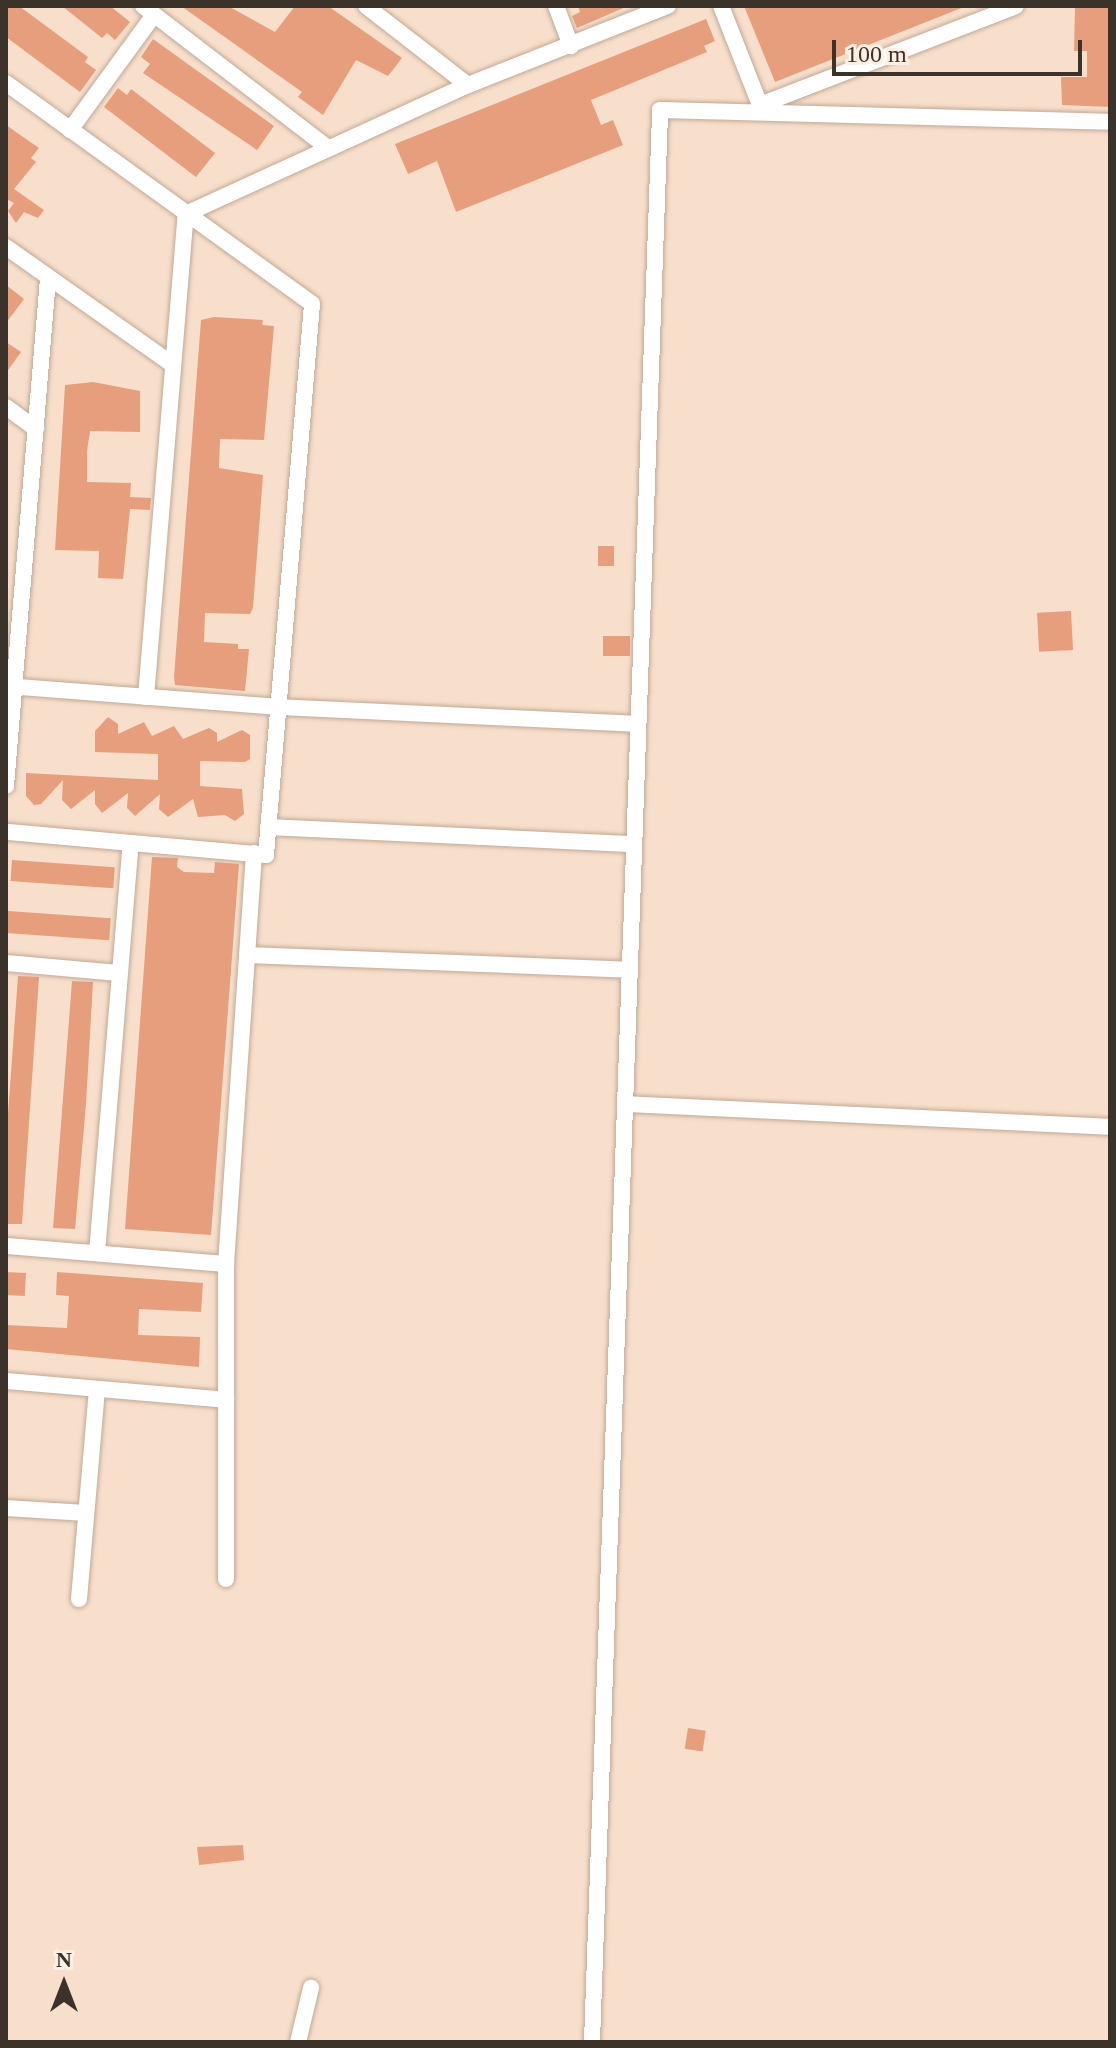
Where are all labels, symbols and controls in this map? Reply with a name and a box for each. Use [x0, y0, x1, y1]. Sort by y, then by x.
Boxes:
scale bar [836, 24, 1086, 74]
text: 100 m [846, 41, 907, 67]
north arrow [24, 1944, 104, 2024]
text: N [56, 1947, 72, 1972]

